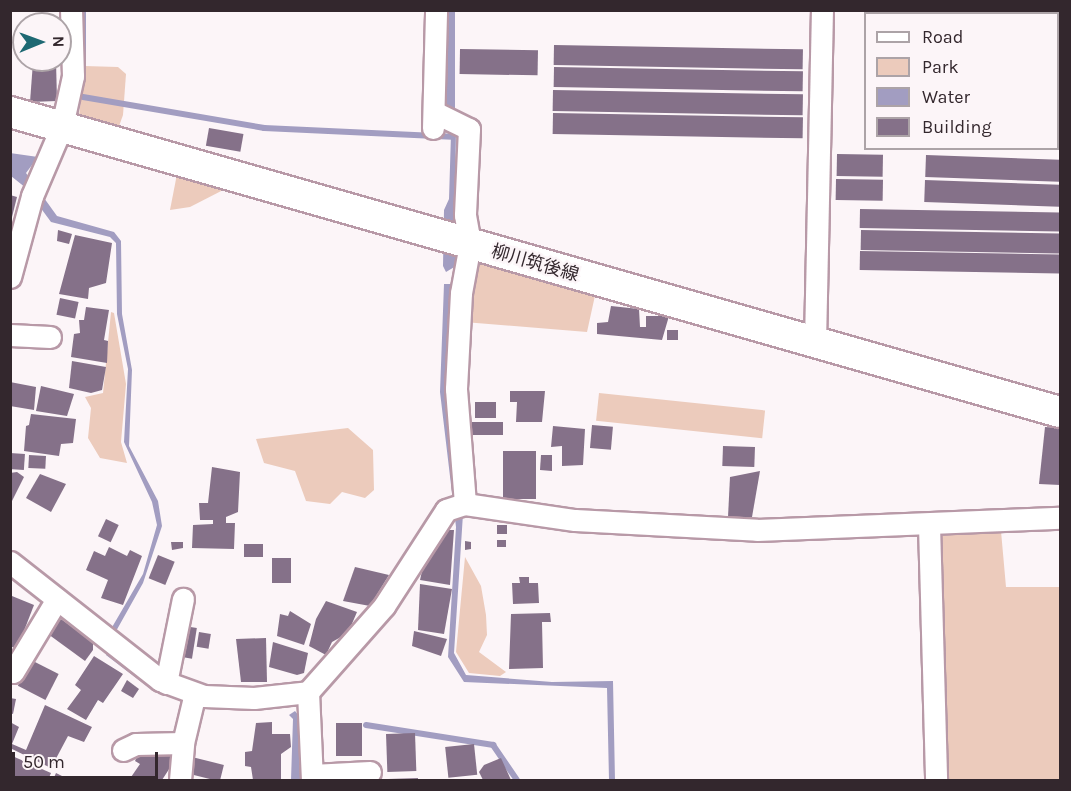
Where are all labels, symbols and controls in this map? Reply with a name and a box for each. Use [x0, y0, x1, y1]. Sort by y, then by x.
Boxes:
north arrow [12, 12, 72, 72]
legend [864, 12, 1059, 150]
text: Road [922, 26, 963, 48]
text: N [49, 36, 68, 48]
text: Park [922, 56, 959, 78]
text: Water [922, 86, 970, 108]
text: Building [922, 116, 992, 138]
street label: 柳川筑後線 [489, 240, 581, 286]
scale bar [15, 740, 160, 778]
text: 50 m [23, 751, 65, 773]

